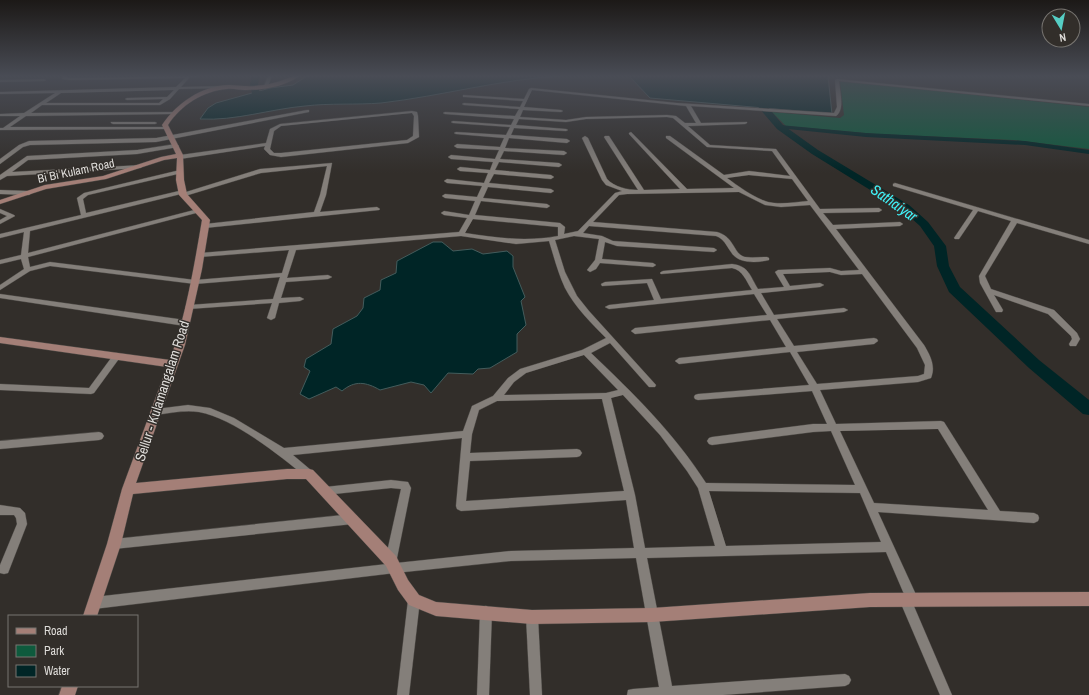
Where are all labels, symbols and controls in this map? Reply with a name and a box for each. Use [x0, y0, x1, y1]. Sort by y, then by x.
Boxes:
north arrow [1041, 8, 1081, 48]
text: N [1058, 30, 1067, 45]
street label: Bi Bi Kulam Road [36, 155, 116, 187]
water label: Sathaiyar [867, 179, 923, 227]
street label: Sellur - Kulamangalam Road [131, 318, 193, 464]
legend [8, 615, 138, 687]
text: Road [44, 623, 68, 639]
text: Park [44, 643, 64, 659]
text: Water [44, 663, 71, 679]

